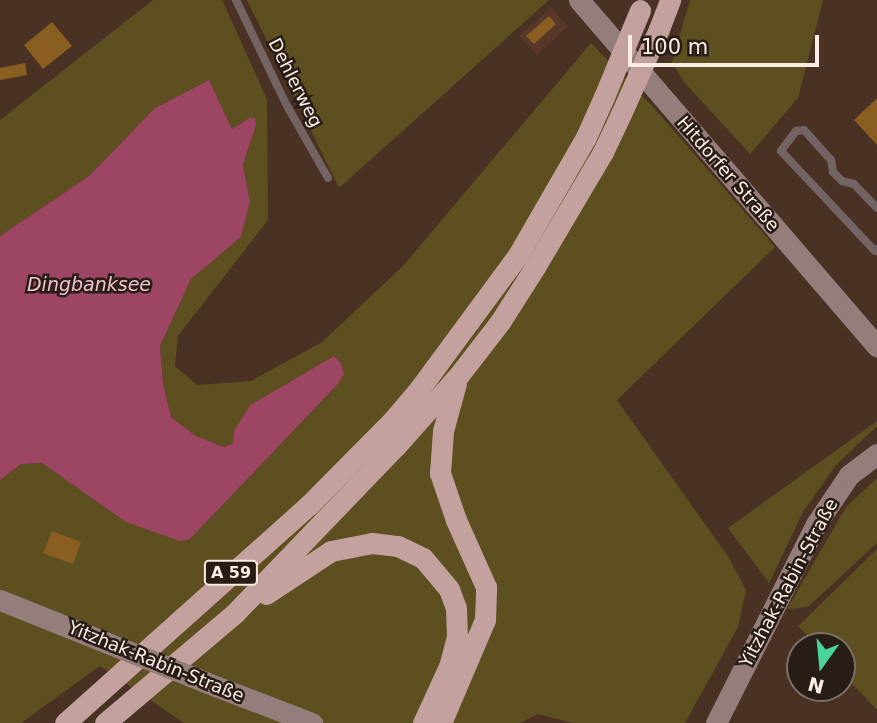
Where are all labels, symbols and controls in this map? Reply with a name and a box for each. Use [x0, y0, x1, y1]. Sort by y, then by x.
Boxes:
scale bar [632, 21, 823, 65]
street label: Dehlerweg [263, 35, 327, 131]
text: 100 m [641, 35, 708, 59]
street label: Hitdorfer Straße [672, 112, 784, 236]
water label: Dingbanksee [27, 274, 151, 296]
street label: Yitzhak-Rabin-Straße [735, 495, 843, 671]
road number: A 59 [203, 560, 259, 586]
street label: Yitzhak-Rabin-Straße [65, 617, 247, 707]
north arrow [786, 632, 856, 702]
text: N [806, 673, 827, 698]

